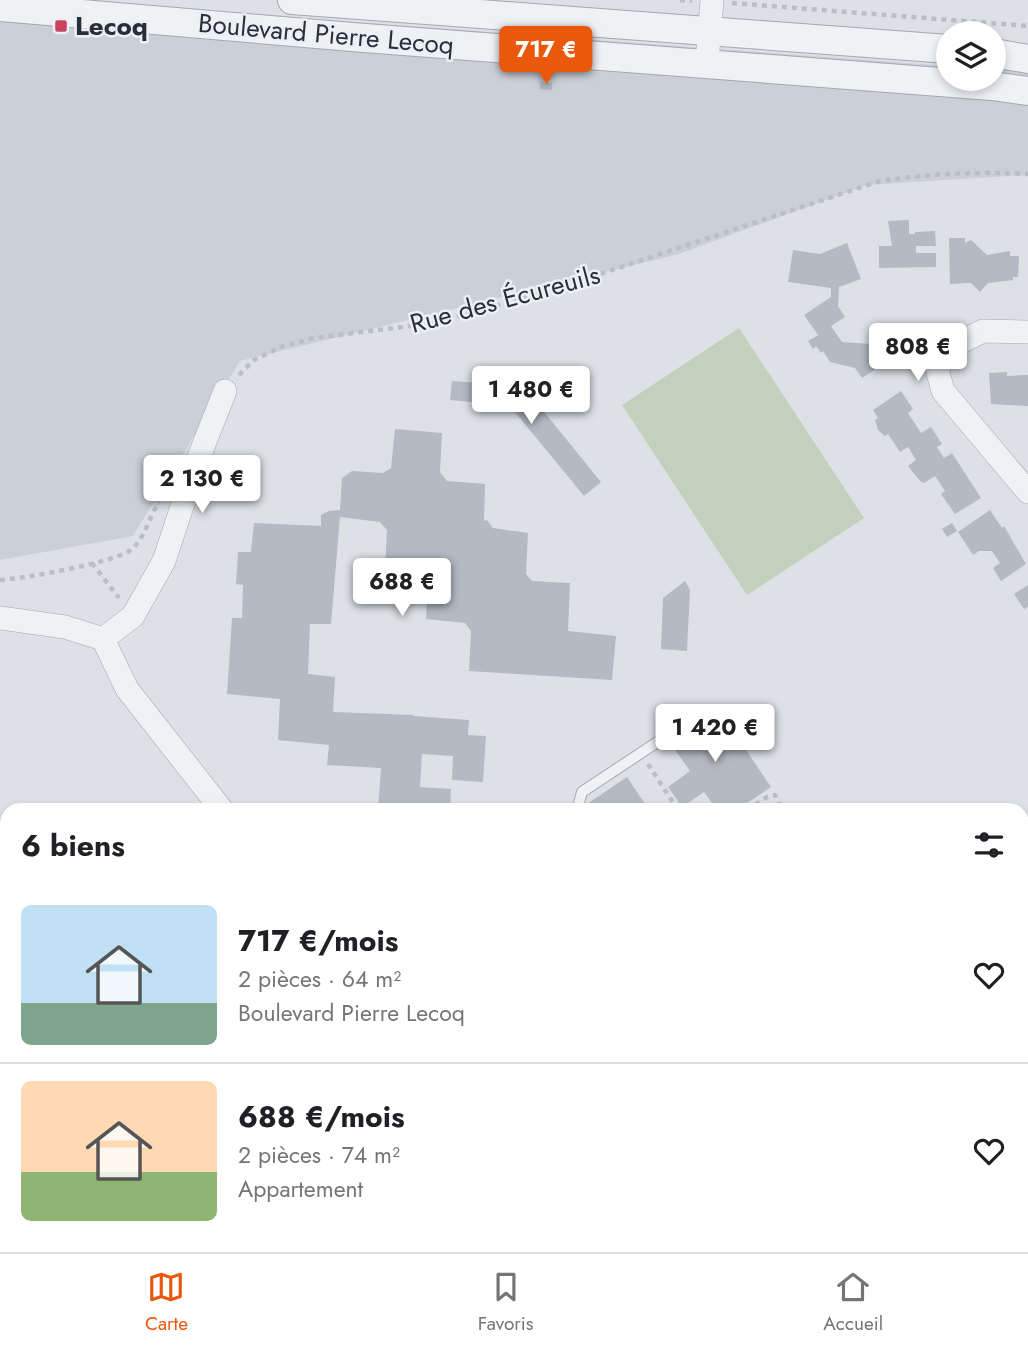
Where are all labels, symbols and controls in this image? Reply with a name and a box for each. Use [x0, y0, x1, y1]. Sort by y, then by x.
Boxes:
street label: Boulevard Pierre Lecoq [197, 4, 455, 64]
place label: Lecoq [75, 7, 148, 45]
marker: Lecoq [53, 18, 69, 34]
map controls [936, 21, 1006, 91]
button: layers [936, 21, 1006, 91]
pin: 717 € [497, 27, 595, 86]
text: 717 € [515, 32, 577, 66]
street label: Rue des Écureuils [406, 255, 604, 343]
pin: 808 € [869, 324, 967, 383]
text: 808 € [885, 329, 951, 363]
pin: 1 480 € [466, 366, 596, 426]
text: 1 480 € [488, 372, 574, 406]
pin: 2 130 € [137, 456, 267, 515]
text: 2 130 € [159, 461, 245, 495]
pin: 688 € [353, 558, 451, 618]
text: 688 € [369, 564, 435, 598]
pin: 1 420 € [650, 704, 780, 764]
text: 1 420 € [672, 710, 758, 744]
text: 6 biens [21, 824, 125, 867]
icon: filters [970, 826, 1008, 864]
text: 717 €/mois [238, 919, 399, 962]
icon: home [77, 933, 161, 1017]
icon: heart [970, 956, 1008, 994]
text: 2 pièces · 64 m² [238, 962, 401, 996]
text: Boulevard Pierre Lecoq [238, 996, 465, 1030]
text: 688 €/mois [238, 1095, 405, 1138]
icon: home [77, 1109, 161, 1193]
icon: heart [970, 1132, 1008, 1170]
text: 2 pièces · 74 m² [238, 1138, 400, 1172]
text: Appartement [238, 1172, 363, 1206]
tab: Carte [145, 1268, 188, 1337]
tab: Favoris [478, 1268, 533, 1337]
tab: Accueil [823, 1268, 883, 1337]

